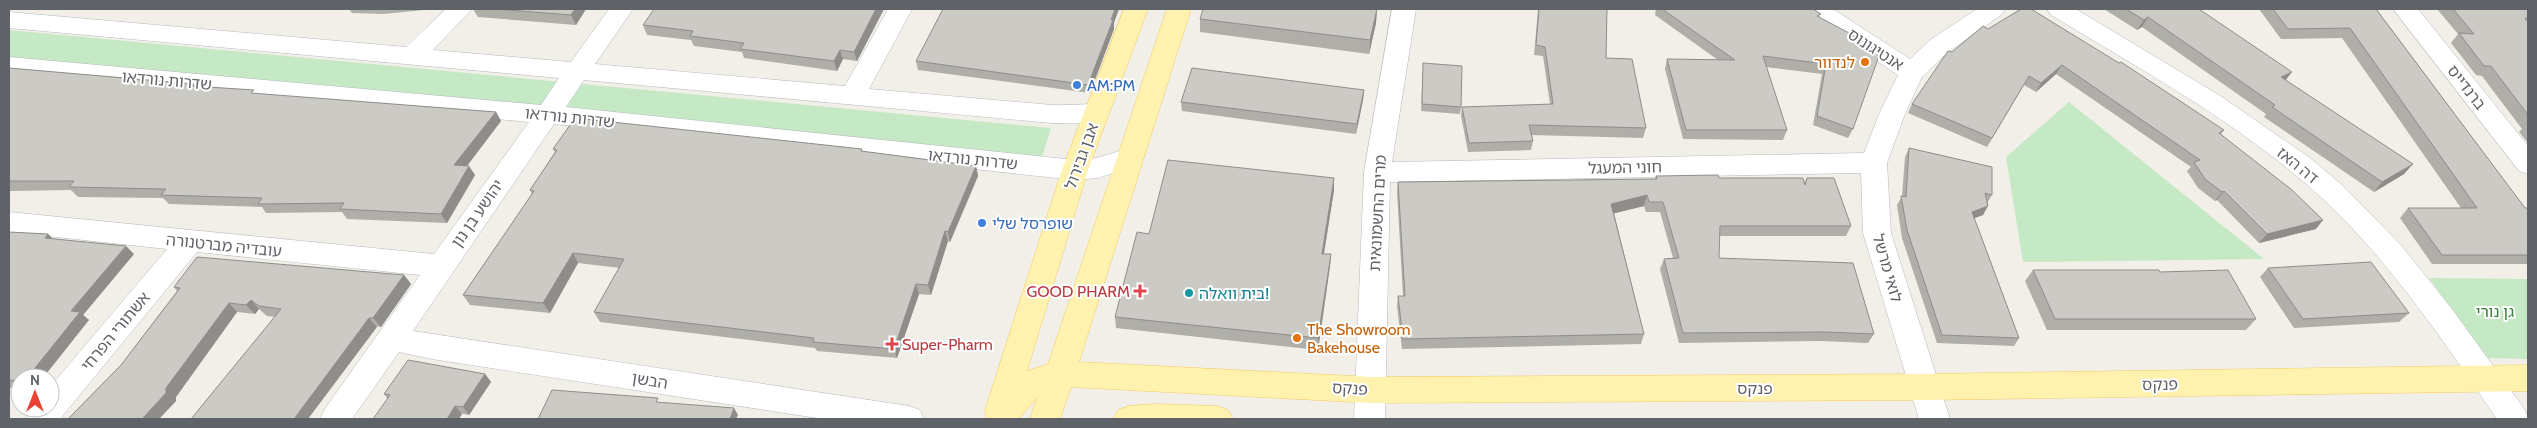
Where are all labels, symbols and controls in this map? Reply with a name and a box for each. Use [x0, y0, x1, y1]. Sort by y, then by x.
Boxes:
street label: אנטיגונוס [1844, 24, 1907, 74]
place label: לנדוור [1814, 53, 1855, 72]
marker: לנדוור [1859, 56, 1871, 68]
street label: ברנדייס [2443, 61, 2490, 113]
street label: שדרות נורדאו [121, 67, 213, 94]
place label: AM:PM [1087, 76, 1135, 95]
marker: AM:PM [1071, 79, 1083, 91]
street label: שדרות נורדאו [524, 103, 616, 132]
street label: אבן גבירול [1061, 120, 1102, 192]
street label: דה האז [2273, 143, 2322, 188]
street label: שדרות נורדאו [927, 145, 1019, 174]
street label: מרים החשמונאית [1365, 154, 1390, 272]
street label: חוני המעגל [1588, 157, 1662, 178]
street label: יהושע בן נון [447, 176, 508, 251]
place label: שופרסל שלי [992, 214, 1073, 233]
marker: שופרסל שלי [976, 217, 988, 229]
street label: עובדיה מברטנורה [165, 230, 283, 261]
street label: לואי מרשל [1869, 232, 1906, 305]
place label: GOOD PHARM [1026, 282, 1130, 301]
place label: בית וואלה! [1199, 284, 1269, 303]
marker: GOOD PHARM [1134, 285, 1146, 297]
marker: בית וואלה! [1183, 287, 1195, 299]
street label: אשתורי הפרחי [77, 288, 154, 375]
park label: גן נורי [2476, 302, 2514, 321]
place label: The Showroom Bakehouse [1307, 320, 1411, 357]
marker: The Showroom Bakehouse [1291, 332, 1303, 344]
place label: Super-Pharm [902, 335, 993, 354]
marker: Super-Pharm [886, 338, 898, 350]
north arrow [10, 368, 60, 418]
street label: הבשן [631, 368, 669, 393]
text: N [30, 371, 40, 389]
street label: פנקס [2142, 375, 2178, 394]
street label: פנקס [1331, 378, 1368, 399]
street label: פנקס [1737, 379, 1773, 398]

